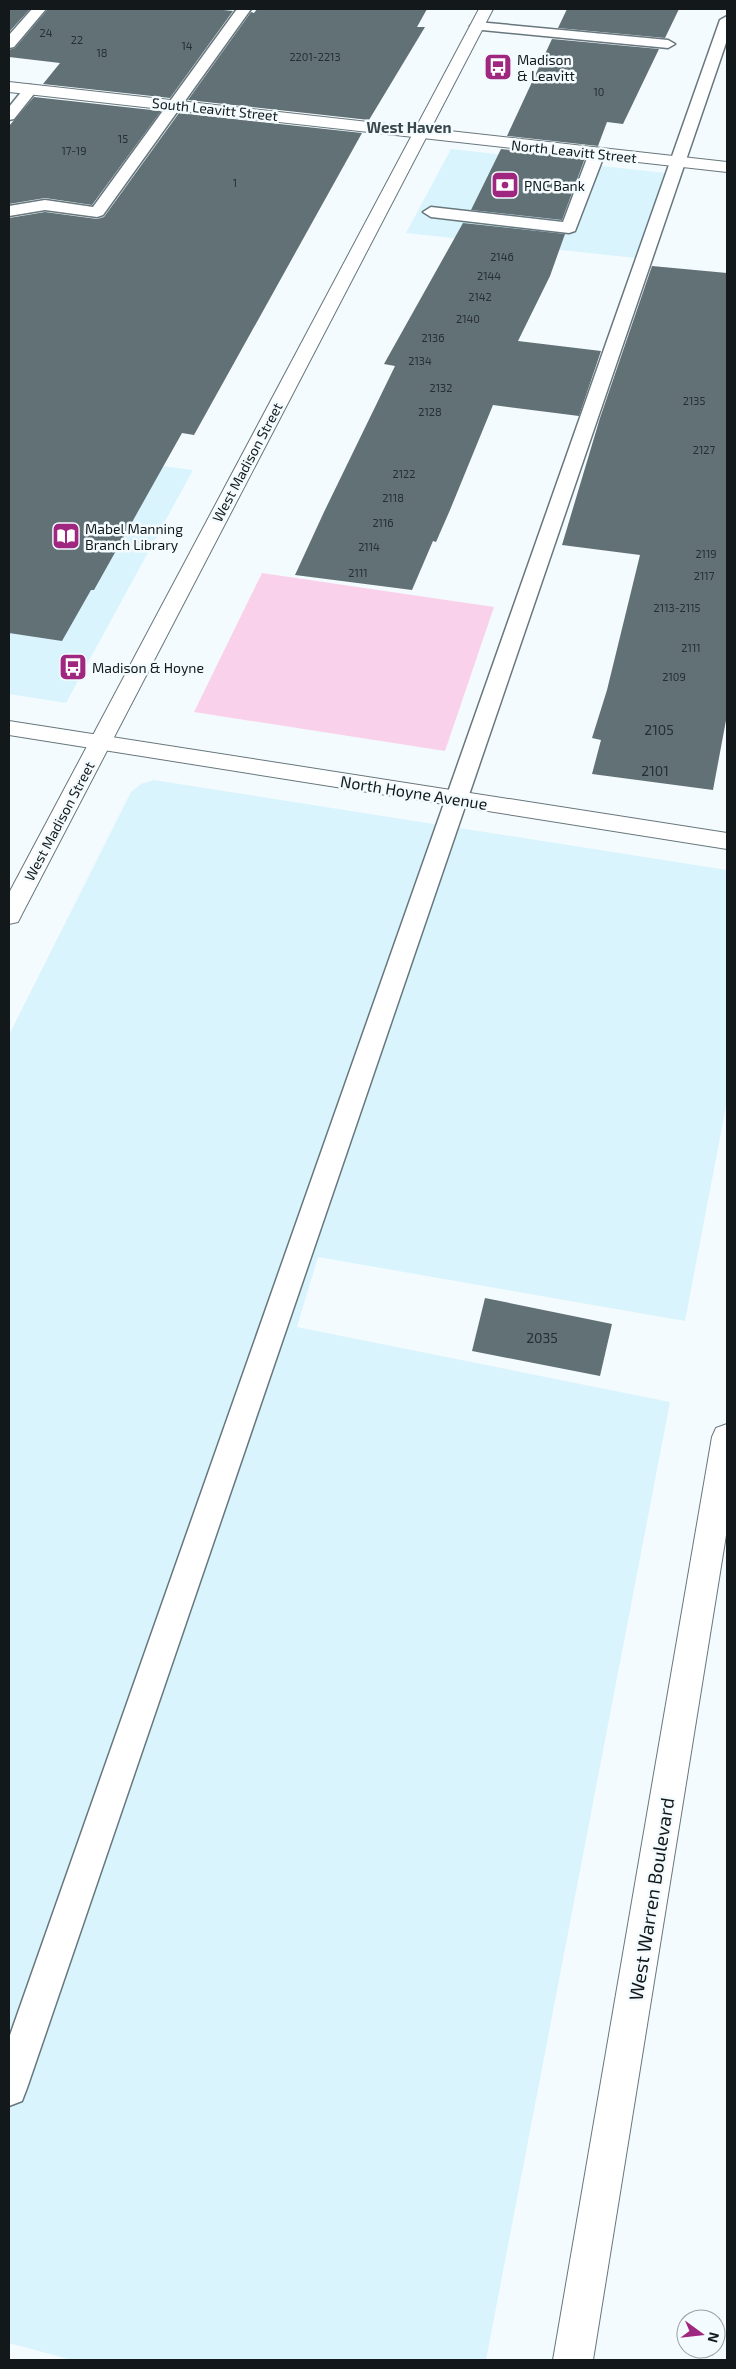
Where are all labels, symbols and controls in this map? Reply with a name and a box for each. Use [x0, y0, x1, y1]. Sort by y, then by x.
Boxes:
house number: 24 [40, 26, 53, 39]
house number: 22 [71, 33, 83, 46]
house number: 14 [181, 39, 193, 52]
house number: 18 [96, 46, 108, 59]
house number: 2201-2213 [289, 50, 341, 63]
place label: Madison & Leavitt [517, 51, 575, 84]
bus stop icon: Madison & Leavitt [483, 52, 513, 82]
house number: 10 [593, 85, 605, 98]
street label: South Leavitt Street [151, 94, 279, 124]
district label: West Haven [367, 118, 451, 136]
house number: 15 [118, 132, 128, 145]
street label: North Leavitt Street [510, 136, 638, 166]
house number: 17-19 [61, 144, 87, 157]
bank icon: PNC Bank [490, 170, 520, 200]
house number: 1 [233, 176, 237, 189]
place label: PNC Bank [524, 177, 585, 194]
house number: 2146 [490, 250, 514, 263]
house number: 2144 [477, 269, 501, 282]
house number: 2142 [468, 290, 492, 303]
house number: 2140 [456, 312, 480, 325]
house number: 2136 [422, 331, 444, 344]
house number: 2134 [408, 354, 432, 367]
house number: 2132 [430, 381, 452, 394]
house number: 2135 [683, 394, 705, 407]
street label: West Madison Street [208, 399, 286, 525]
house number: 2128 [418, 405, 442, 418]
house number: 2127 [693, 443, 716, 456]
house number: 2122 [393, 467, 415, 480]
house number: 2118 [382, 491, 404, 504]
house number: 2116 [372, 516, 394, 529]
place label: Mabel Manning Branch Library [85, 520, 183, 553]
library icon: Mabel Manning Branch Library [51, 521, 81, 551]
house number: 2114 [358, 540, 380, 553]
house number: 2119 [695, 547, 717, 560]
house number: 2111 [348, 566, 368, 579]
house number: 2117 [694, 569, 715, 582]
house number: 2113-2115 [654, 601, 701, 614]
house number: 2111 [681, 641, 701, 654]
bus stop icon: Madison & Hoyne [58, 652, 88, 682]
place label: Madison & Hoyne [92, 659, 204, 676]
house number: 2109 [662, 670, 686, 683]
house number: 2105 [644, 721, 674, 738]
street label: West Madison Street [20, 758, 98, 884]
house number: 2101 [641, 762, 669, 779]
street label: North Hoyne Avenue [339, 771, 489, 813]
house number: 2035 [526, 1329, 558, 1346]
street label: West Warren Boulevard [624, 1796, 678, 2002]
north arrow [676, 2309, 726, 2359]
text: N [705, 2330, 724, 2345]

